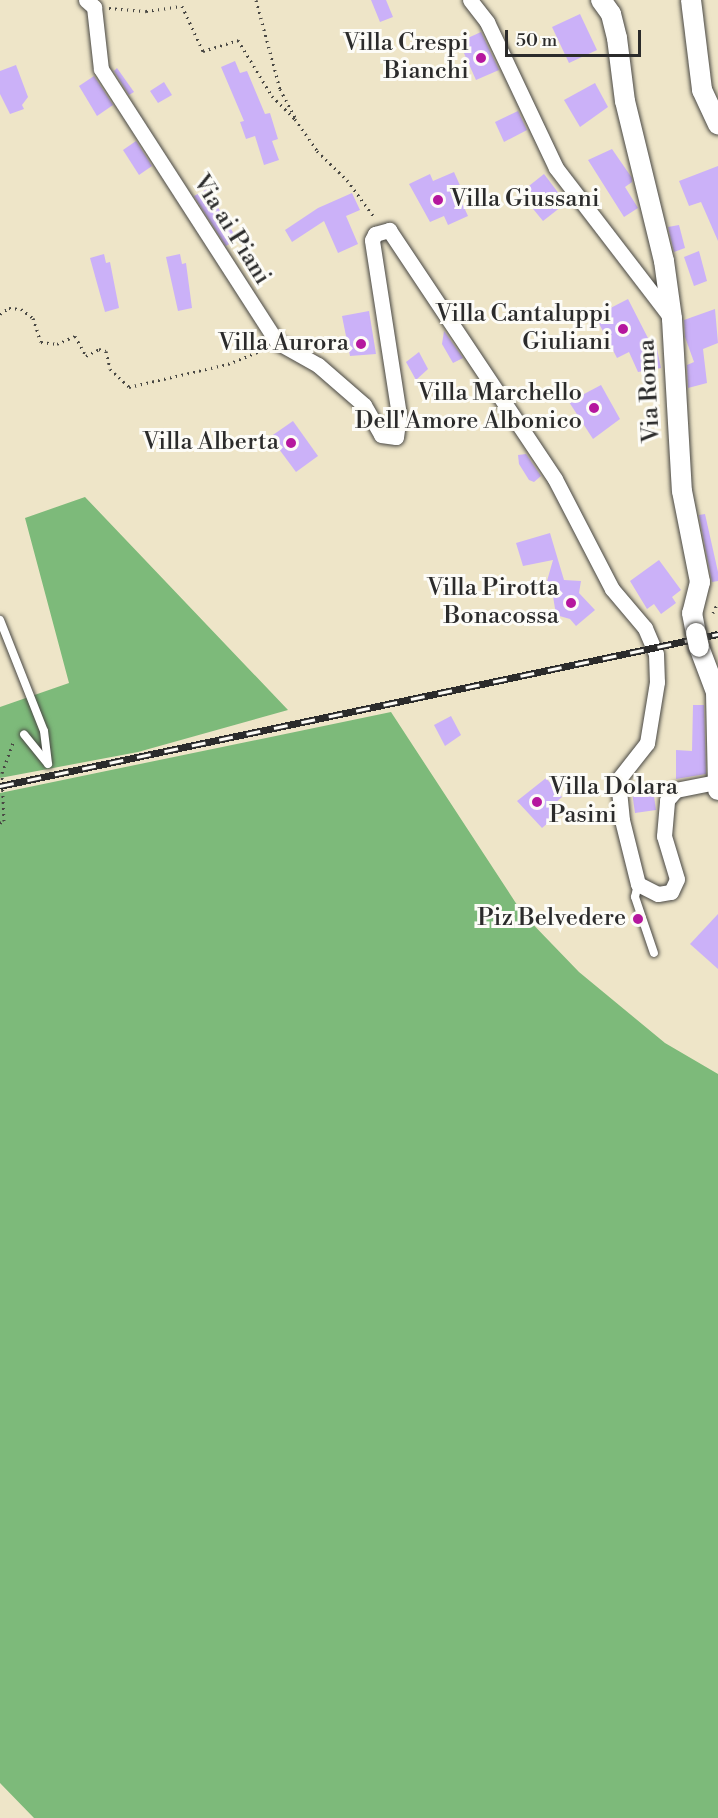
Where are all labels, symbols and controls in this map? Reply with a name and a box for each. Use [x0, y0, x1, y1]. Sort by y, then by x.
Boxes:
scale bar [508, 18, 644, 56]
text: 50 m [516, 29, 557, 52]
place label: Villa Crespi Bianchi [343, 30, 469, 86]
marker: Villa Crespi Bianchi [474, 51, 488, 65]
street label: Via ai Piani [186, 170, 276, 290]
place label: Villa Giussani [450, 186, 600, 214]
marker: Villa Giussani [431, 193, 445, 207]
place label: Villa Cantaluppi Giuliani [436, 301, 611, 357]
marker: Villa Cantaluppi Giuliani [616, 322, 630, 336]
place label: Villa Aurora [218, 330, 349, 358]
marker: Villa Aurora [354, 337, 368, 351]
street label: Via Roma [633, 338, 667, 444]
place label: Villa Marchello Dell'Amore Albonico [355, 380, 582, 436]
marker: Villa Marchello Dell'Amore Albonico [587, 401, 601, 415]
place label: Villa Alberta [143, 429, 279, 457]
marker: Villa Alberta [284, 436, 298, 450]
place label: Villa Pirotta Bonacossa [427, 575, 559, 631]
marker: Villa Pirotta Bonacossa [564, 596, 578, 610]
place label: Villa Dolara Pasini [549, 774, 678, 830]
marker: Villa Dolara Pasini [530, 795, 544, 809]
place label: Piz Belvedere [477, 905, 626, 933]
marker: Piz Belvedere [631, 912, 645, 926]

